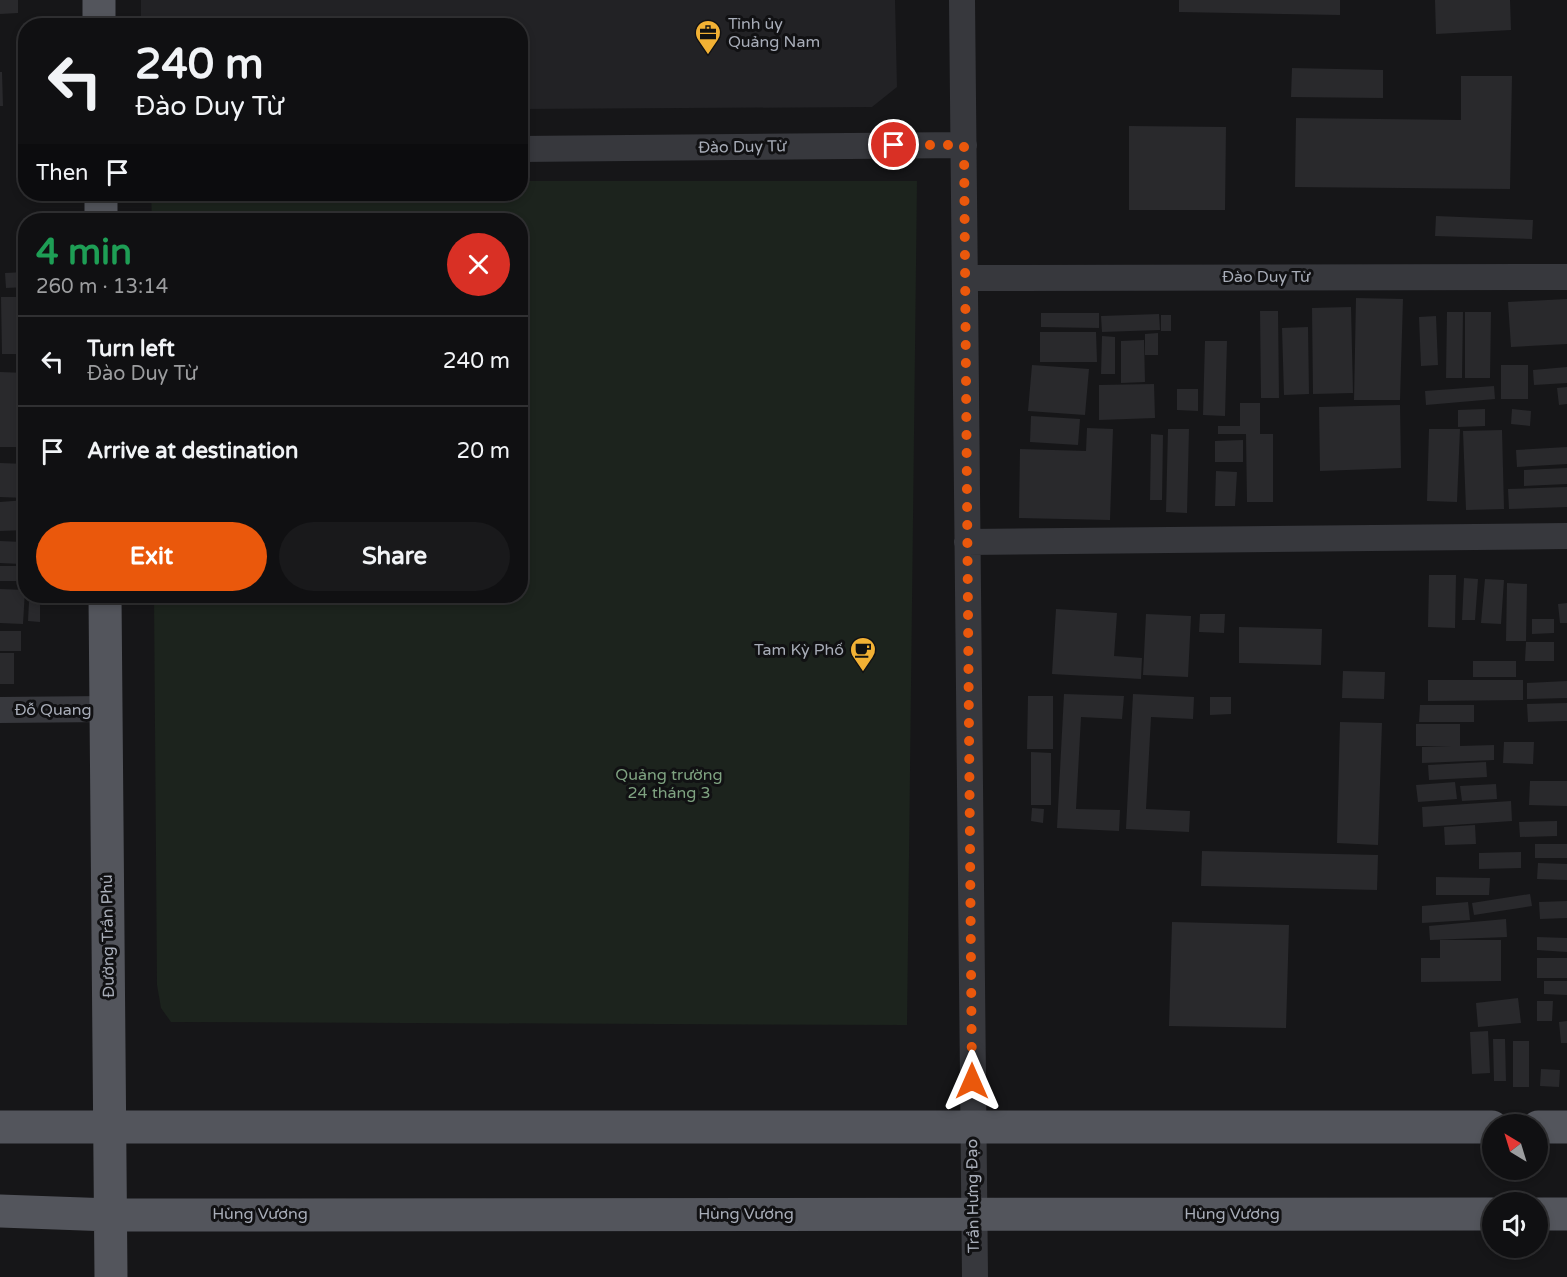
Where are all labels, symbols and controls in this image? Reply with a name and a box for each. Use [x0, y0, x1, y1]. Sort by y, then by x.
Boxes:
place label: Tỉnh ủy Quảng Nam [728, 14, 820, 52]
office icon: Tỉnh ủy Quảng Nam [693, 18, 723, 56]
text: 240 m [135, 39, 264, 90]
icon: left [36, 42, 114, 120]
text: Đào Duy Từ [135, 90, 283, 123]
pin [868, 119, 919, 170]
icon: arrive [877, 128, 910, 161]
street label: Đào Duy Từ [698, 136, 787, 158]
icon: arrive [101, 156, 134, 189]
text: Then [36, 160, 89, 186]
text: 4 min [36, 231, 132, 274]
button: close [447, 233, 510, 296]
street label: Đào Duy Từ [1222, 267, 1311, 287]
text: 260 m · 13:14 [36, 275, 168, 299]
text: Turn left [87, 336, 175, 362]
icon: left [36, 345, 69, 378]
text: 240 m [443, 348, 510, 374]
text: Đào Duy Từ [87, 362, 197, 386]
icon: arrive [36, 435, 69, 468]
text: Arrive at destination [87, 438, 298, 464]
text: 20 m [456, 438, 510, 464]
button: Exit [36, 522, 267, 591]
button: Share [279, 522, 510, 591]
cafe icon: Tam Kỳ Phố [848, 635, 878, 673]
place label: Tam Kỳ Phố [754, 640, 844, 660]
street label: Đỗ Quang [14, 700, 92, 720]
park label: Quảng trường 24 tháng 3 [615, 765, 723, 803]
street label: Đường Trần Phú [97, 874, 119, 998]
position arrow [940, 1049, 1004, 1113]
north arrow [1482, 1114, 1548, 1180]
map controls [1482, 1114, 1548, 1258]
street label: Trần Hưng Đạo [962, 1139, 984, 1253]
button: sound [1482, 1192, 1548, 1258]
street label: Hùng Vương [212, 1204, 308, 1224]
street label: Hùng Vương [698, 1204, 794, 1224]
street label: Hùng Vương [1184, 1204, 1280, 1224]

